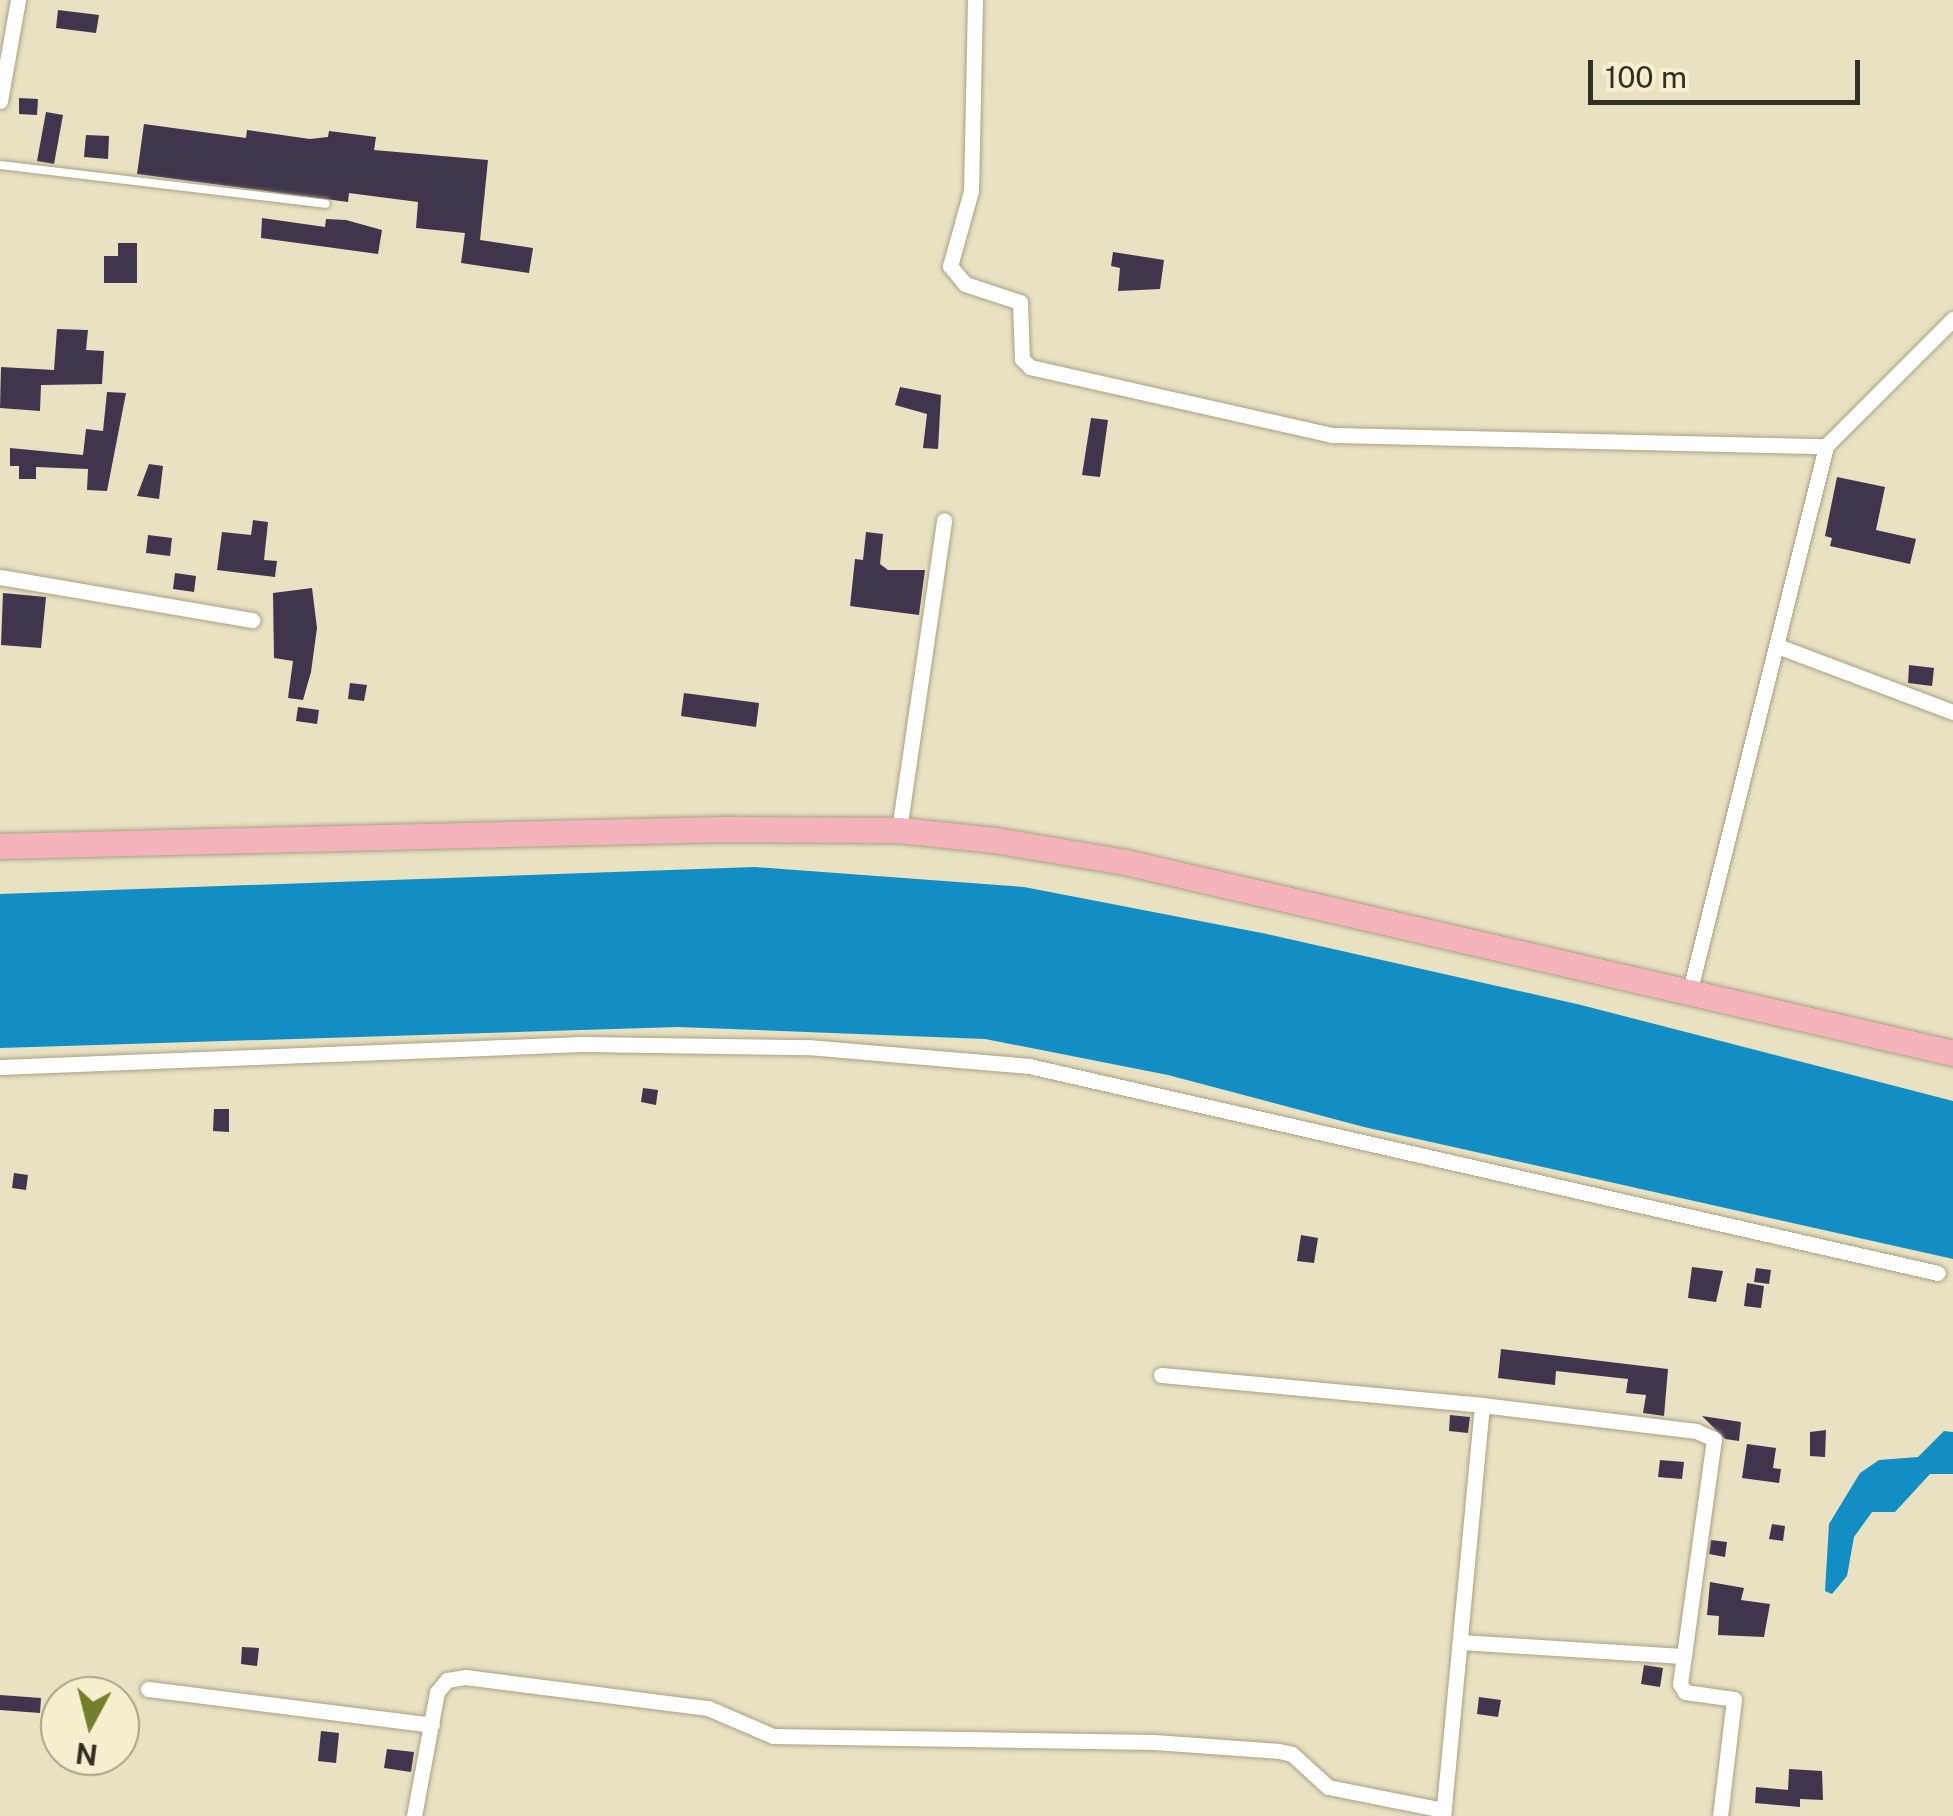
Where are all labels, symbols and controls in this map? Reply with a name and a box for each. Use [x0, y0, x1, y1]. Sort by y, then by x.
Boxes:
scale bar [1593, 40, 1866, 102]
text: 100 m [1605, 59, 1687, 95]
north arrow [40, 1676, 140, 1776]
text: N [74, 1737, 99, 1772]

